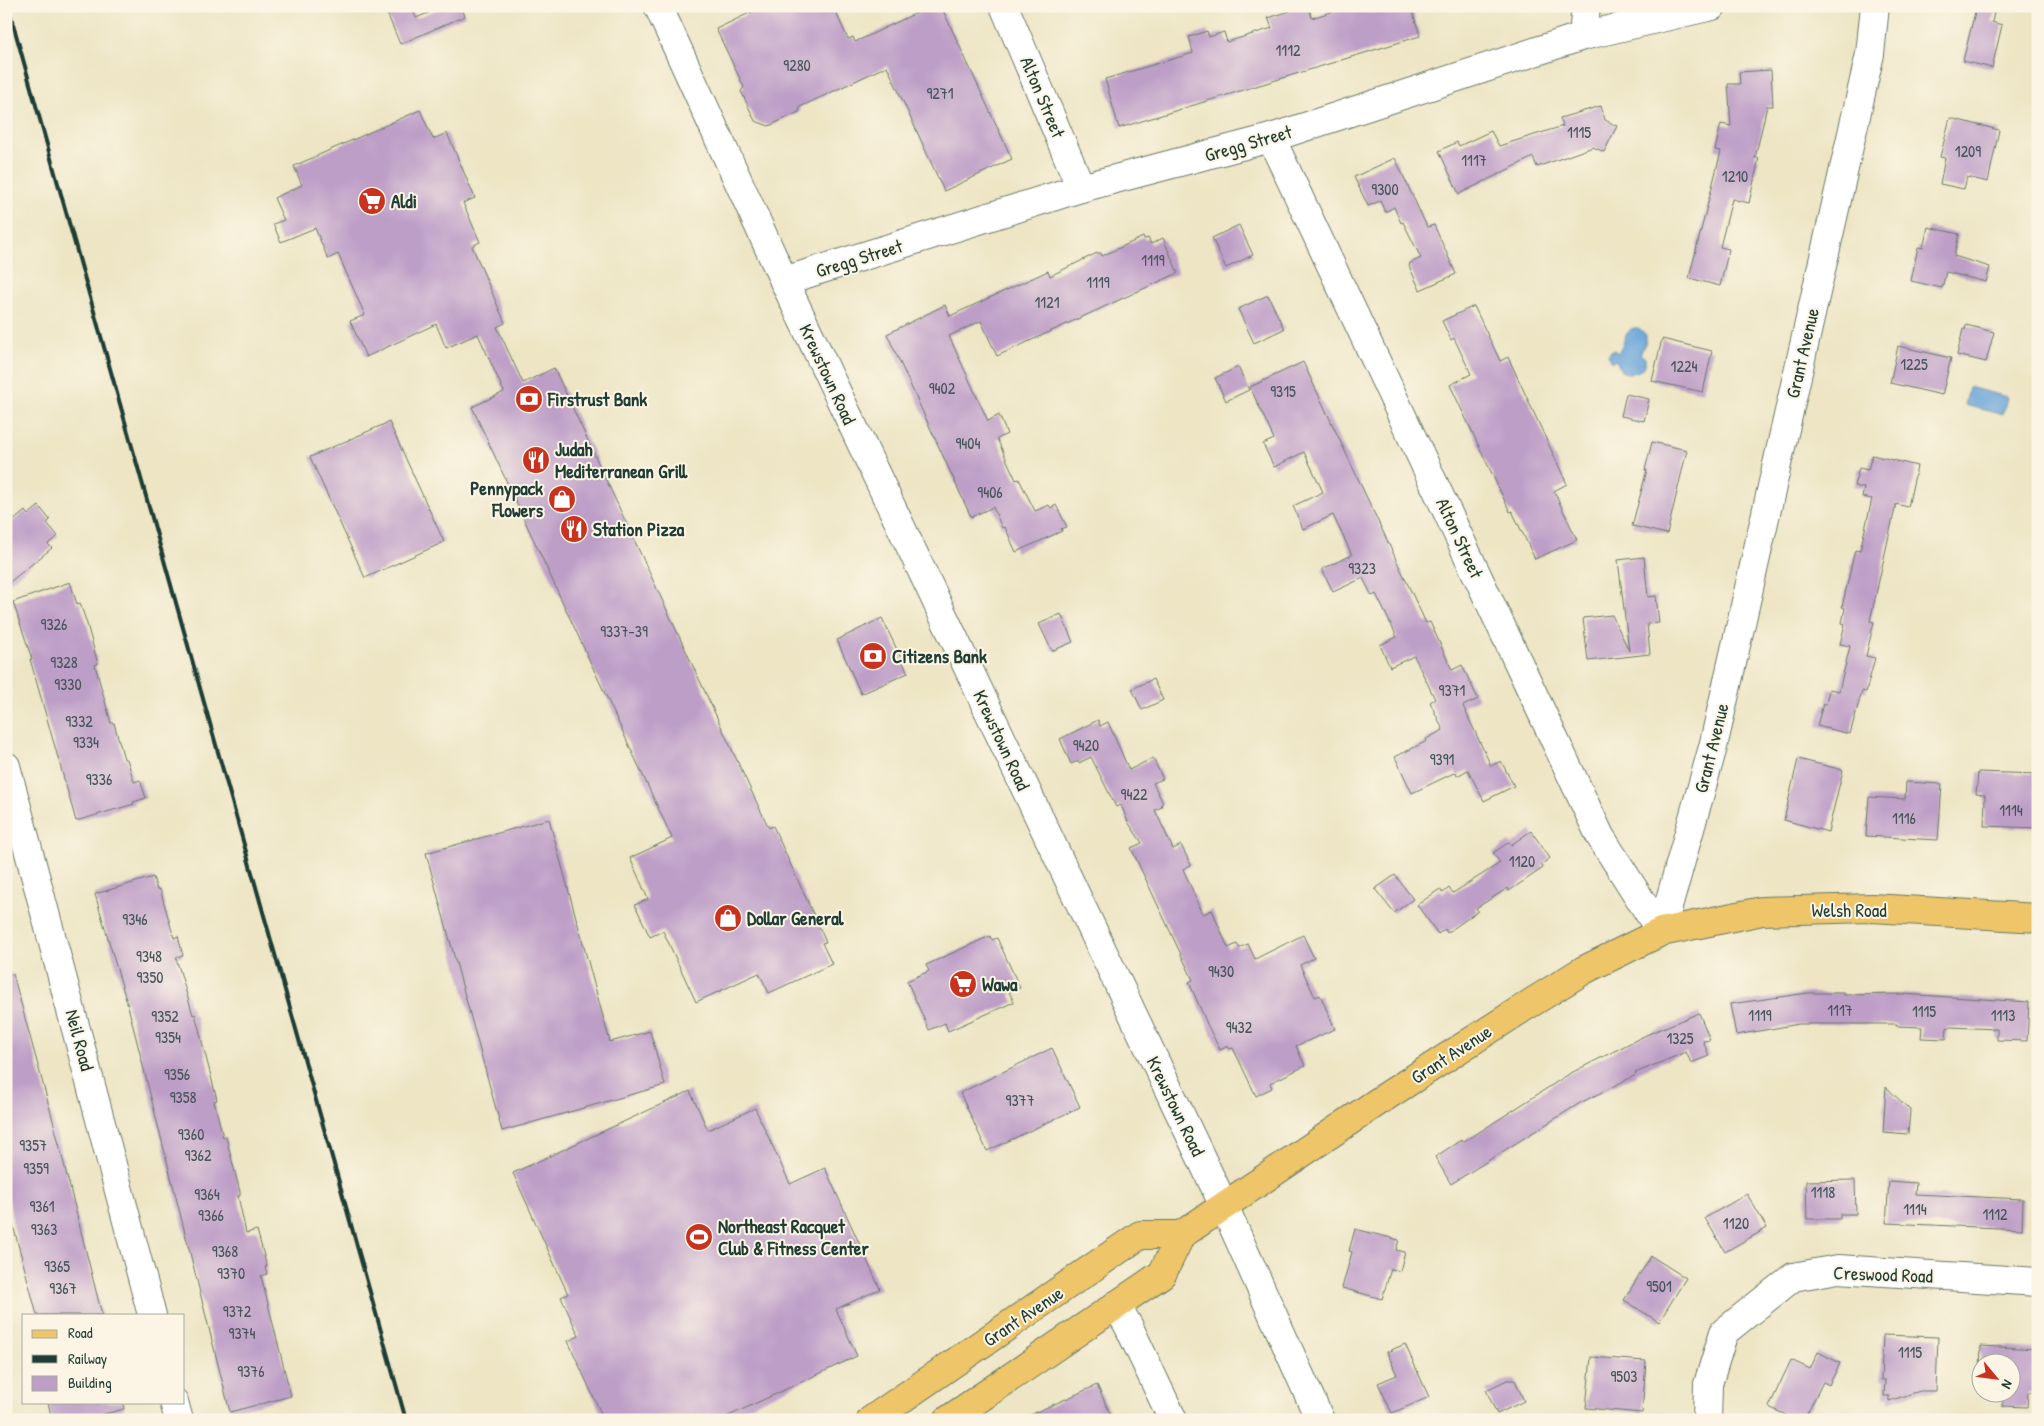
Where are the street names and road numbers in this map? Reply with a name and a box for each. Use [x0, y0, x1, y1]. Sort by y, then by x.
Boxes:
street label: Alton Street [1014, 52, 1072, 142]
street label: Gregg Street [1201, 118, 1295, 168]
street label: Gregg Street [812, 232, 906, 284]
street label: Grant Avenue [1779, 305, 1825, 401]
street label: Krewstown Road [793, 320, 863, 429]
street label: Alton Street [1430, 494, 1490, 583]
street label: Krewstown Road [967, 686, 1037, 795]
street label: Grant Avenue [1687, 700, 1735, 796]
street label: Welsh Road [1811, 897, 1887, 923]
street label: Neil Road [59, 1006, 101, 1074]
street label: Grant Avenue [1406, 1018, 1497, 1090]
street label: Krewstown Road [1141, 1052, 1212, 1161]
street label: Creswood Road [1833, 1259, 1934, 1289]
street label: Grant Avenue [978, 1279, 1069, 1352]

